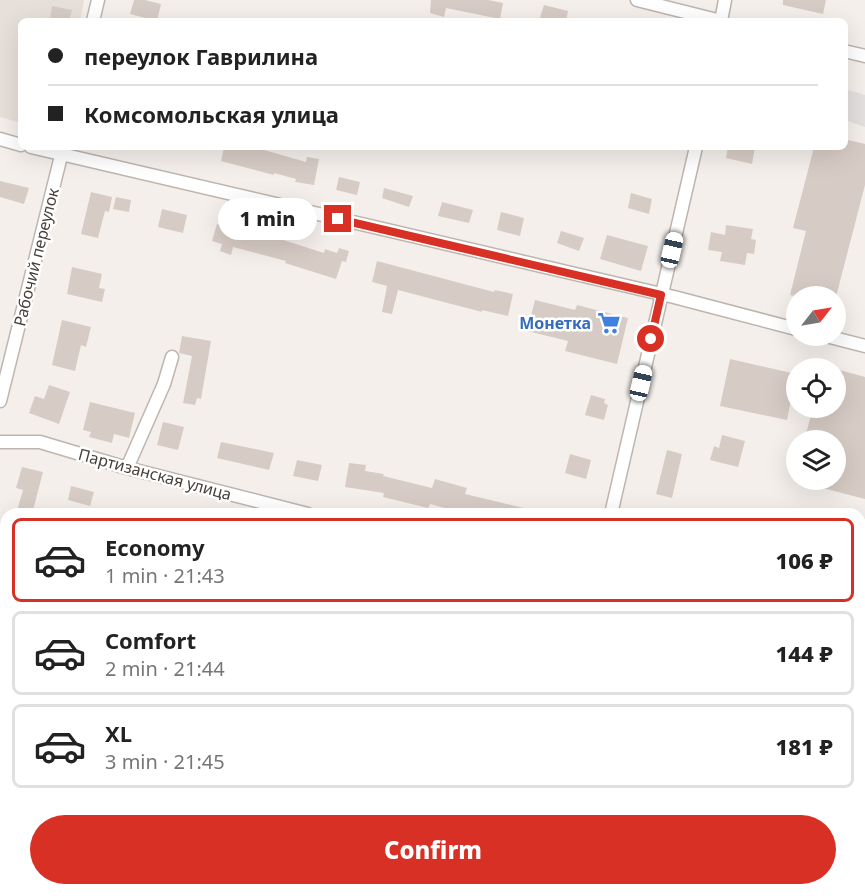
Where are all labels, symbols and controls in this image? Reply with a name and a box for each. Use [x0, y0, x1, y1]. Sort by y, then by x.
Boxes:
text: переулок Гаврилина [84, 41, 318, 71]
text: Комсомольская улица [84, 99, 339, 129]
street label: Рабочий переулок [8, 185, 64, 328]
callout: 1 min [218, 198, 317, 240]
text: 1 min [240, 205, 295, 232]
route end [324, 205, 351, 232]
car [659, 230, 685, 270]
north arrow [786, 286, 846, 346]
map controls [786, 286, 846, 490]
supermarket icon: Монетка [596, 310, 622, 336]
place label: Монетка [519, 312, 591, 334]
route start [637, 325, 664, 352]
button: locate [786, 358, 846, 418]
car [628, 363, 654, 403]
button: layers [786, 430, 846, 490]
street label: Партизанская улица [76, 443, 234, 505]
text: Economy [105, 532, 204, 562]
icon: car [33, 533, 87, 587]
text: 106 ₽ [776, 545, 833, 575]
text: 1 min · 21:43 [105, 562, 225, 589]
text: Comfort [105, 625, 196, 655]
icon: car [33, 626, 87, 680]
text: 144 ₽ [776, 638, 833, 668]
text: 2 min · 21:44 [105, 655, 225, 682]
text: XL [105, 718, 132, 748]
icon: car [33, 719, 87, 773]
text: 181 ₽ [776, 731, 833, 761]
text: 3 min · 21:45 [105, 748, 225, 775]
button: Confirm [30, 815, 836, 884]

